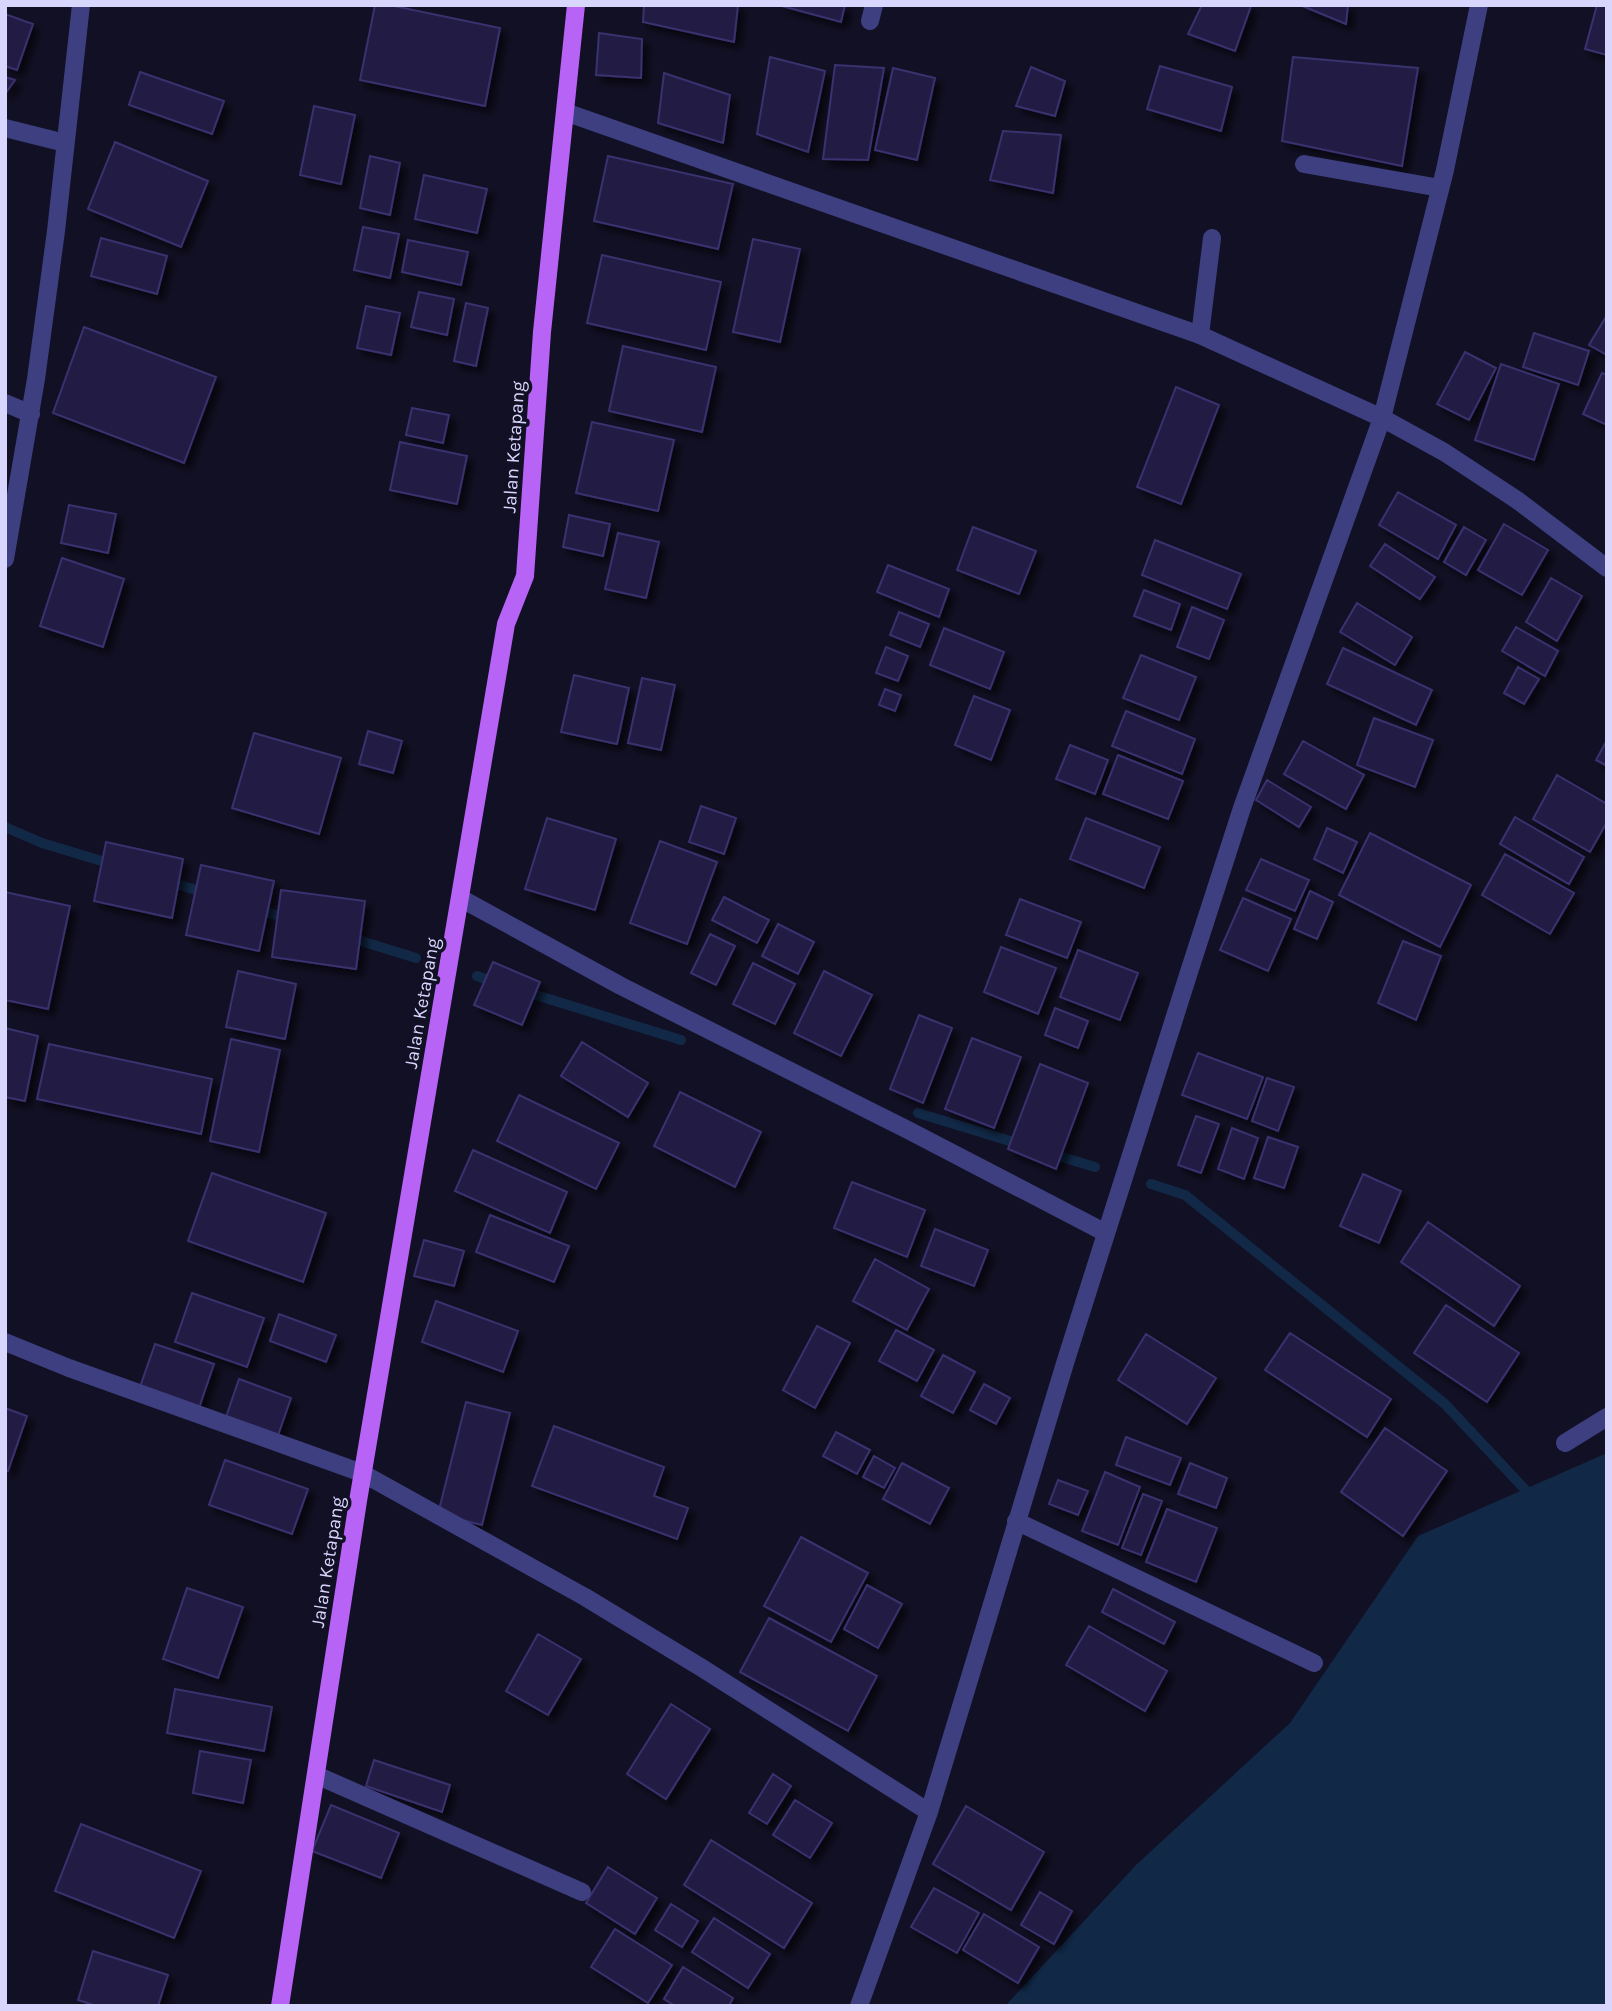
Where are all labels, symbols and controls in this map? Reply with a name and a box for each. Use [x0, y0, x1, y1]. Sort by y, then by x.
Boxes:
street label: Jalan Ketapang [498, 380, 530, 514]
street label: Jalan Ketapang [400, 936, 444, 1070]
street label: Jalan Ketapang [307, 1495, 349, 1629]

